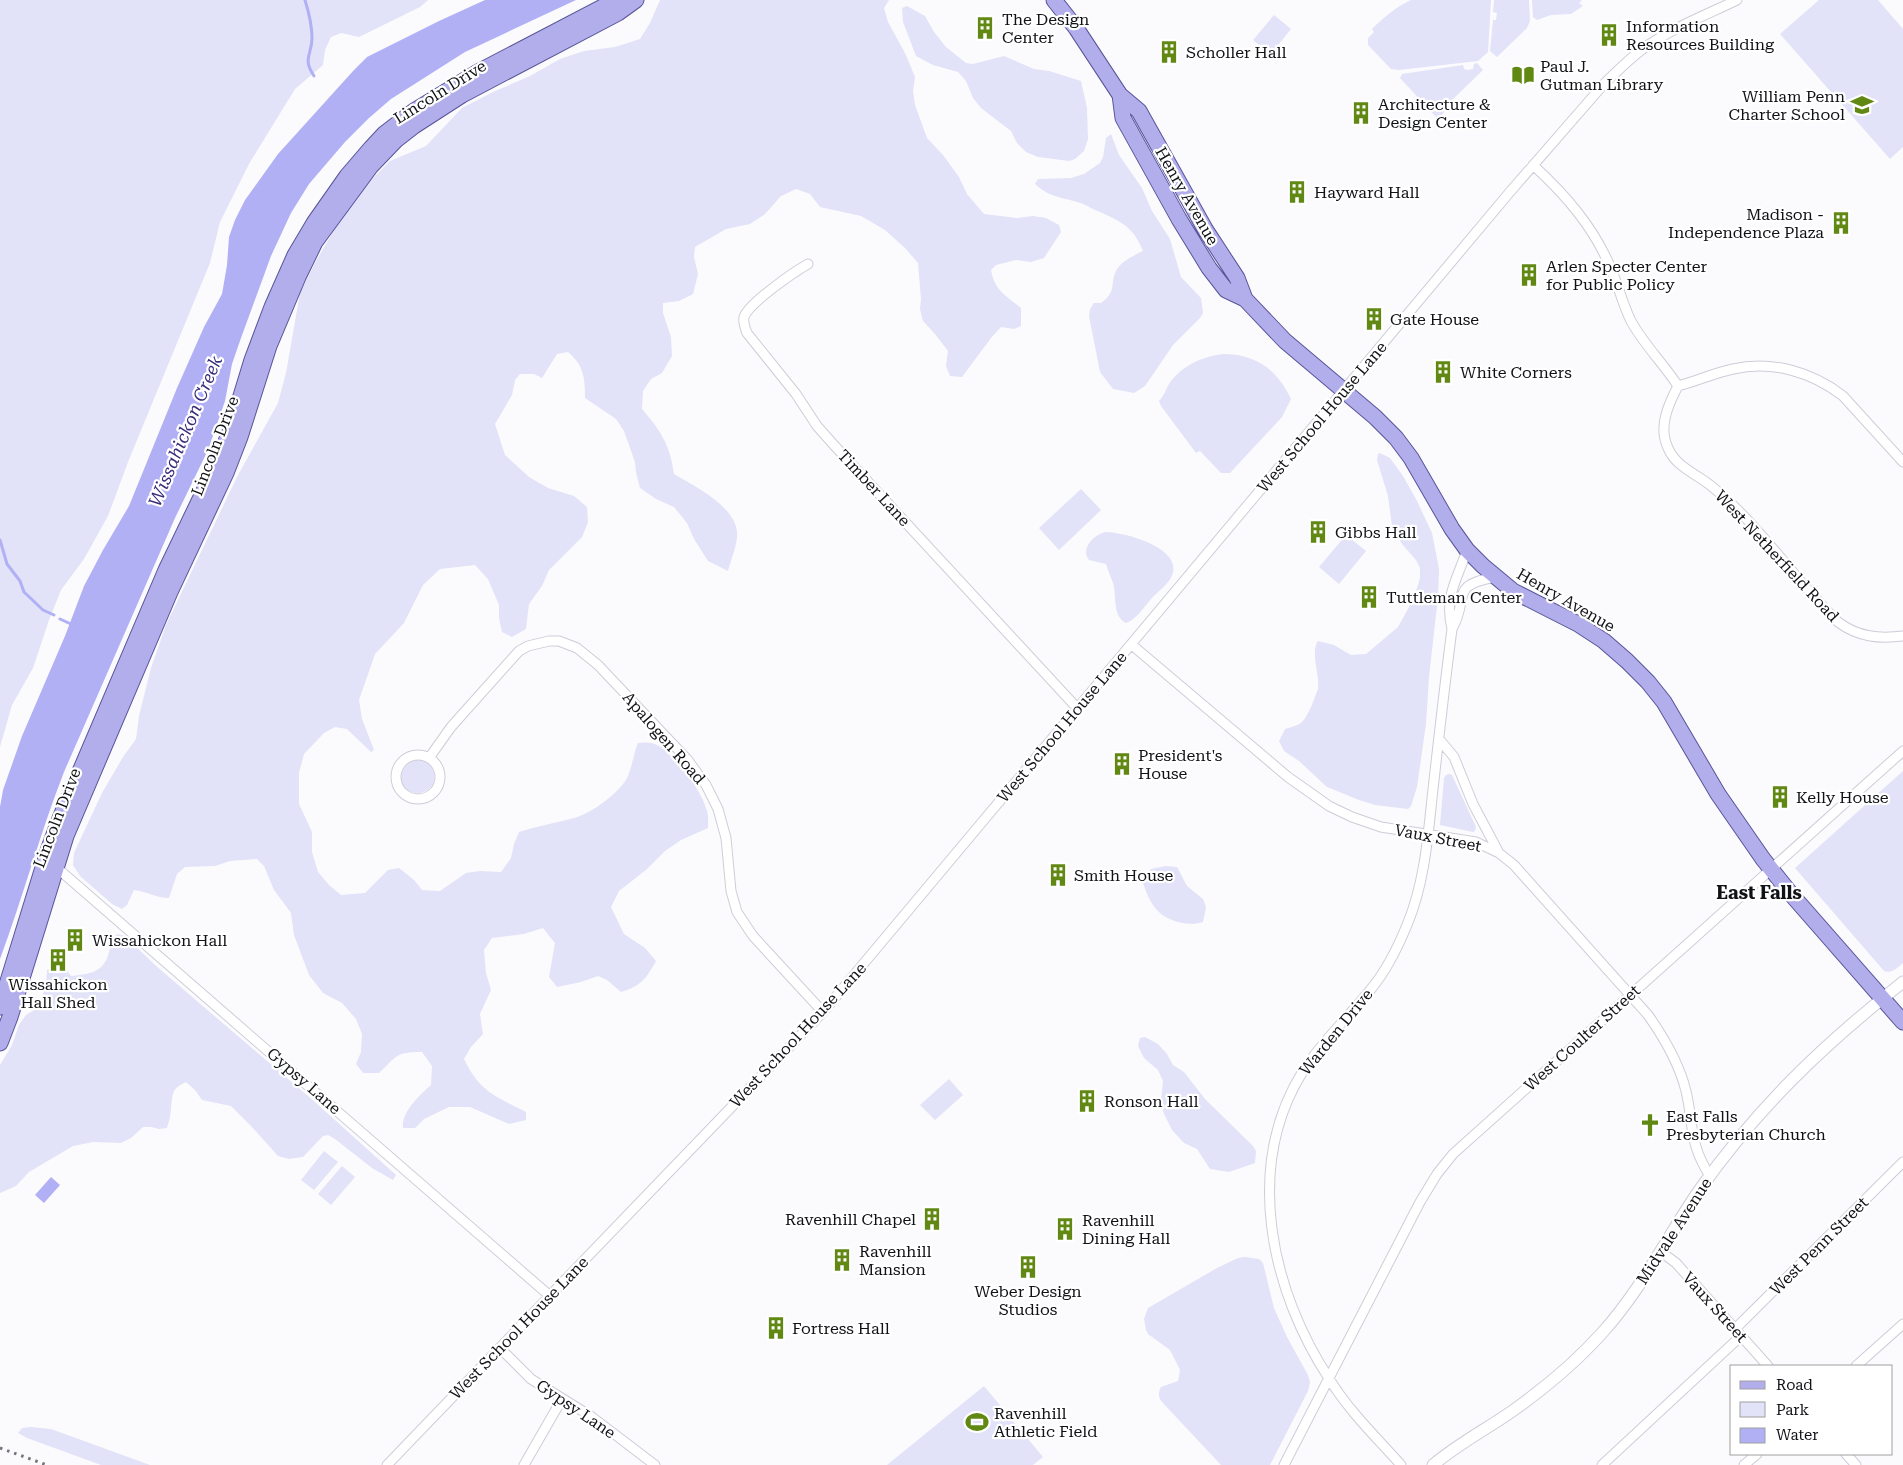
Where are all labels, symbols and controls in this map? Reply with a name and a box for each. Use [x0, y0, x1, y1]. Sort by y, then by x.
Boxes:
place label: The Design Center [1002, 10, 1089, 47]
building icon: The Design Center [972, 15, 998, 41]
place label: Information Resources Building [1626, 17, 1775, 54]
building icon: Information Resources Building [1596, 22, 1622, 48]
building icon: Scholler Hall [1156, 39, 1182, 65]
place label: Scholler Hall [1186, 43, 1286, 62]
street label: Lincoln Drive [390, 56, 490, 128]
place label: Paul J. Gutman Library [1540, 57, 1664, 94]
library icon: Paul J. Gutman Library [1510, 62, 1536, 88]
place label: William Penn Charter School [1728, 87, 1845, 124]
school or university icon: William Penn Charter School [1849, 92, 1875, 118]
place label: Architecture & Design Center [1378, 95, 1491, 132]
building icon: Architecture & Design Center [1348, 100, 1374, 126]
street label: Henry Avenue [1151, 144, 1223, 249]
building icon: Hayward Hall [1284, 179, 1310, 205]
place label: Hayward Hall [1314, 183, 1419, 202]
place label: Madison - Independence Plaza [1668, 205, 1824, 242]
building icon: Madison - Independence Plaza [1828, 210, 1854, 236]
place label: Arlen Specter Center for Public Policy [1546, 257, 1708, 294]
building icon: Arlen Specter Center for Public Policy [1516, 262, 1542, 288]
building icon: Gate House [1361, 306, 1387, 332]
place label: Gate House [1390, 310, 1479, 329]
street label: West School House Lane [1253, 337, 1391, 496]
water label: Wissahickon Creek [144, 352, 226, 509]
building icon: White Corners [1430, 359, 1456, 385]
place label: White Corners [1460, 363, 1572, 382]
street label: Lincoln Drive [187, 393, 243, 499]
street label: Timber Lane [834, 446, 914, 530]
street label: West Netherfield Road [1711, 486, 1843, 626]
building icon: Gibbs Hall [1305, 519, 1331, 545]
place label: Gibbs Hall [1335, 523, 1417, 542]
street label: Henry Avenue [1514, 564, 1619, 636]
building icon: Tuttleman Center [1356, 584, 1382, 610]
place label: Tuttleman Center [1386, 588, 1522, 607]
street label: West School House Lane [993, 647, 1131, 806]
street label: Apalogen Road [619, 688, 709, 788]
place label: President's House [1138, 746, 1223, 783]
building icon: President's House [1109, 751, 1135, 777]
street label: Lincoln Drive [29, 765, 85, 871]
building icon: Kelly House [1767, 784, 1793, 810]
place label: Kelly House [1796, 788, 1889, 807]
street label: Vaux Street [1393, 820, 1483, 856]
building icon: Smith House [1045, 862, 1071, 888]
place label: Smith House [1074, 866, 1174, 885]
district label: East Falls [1716, 882, 1802, 903]
building icon: Wissahickon Hall [62, 927, 88, 953]
place label: Wissahickon Hall [92, 931, 227, 950]
building icon: Wissahickon Hall Shed [45, 947, 71, 973]
street label: West School House Lane [726, 958, 870, 1111]
place label: Wissahickon Hall Shed [8, 975, 108, 1012]
street label: West Coulter Street [1520, 981, 1644, 1095]
street label: Warden Drive [1295, 985, 1377, 1079]
street label: Gypsy Lane [263, 1044, 345, 1118]
building icon: Ronson Hall [1074, 1088, 1100, 1114]
place label: Ronson Hall [1104, 1092, 1199, 1111]
place label: East Falls Presbyterian Church [1666, 1107, 1826, 1144]
church icon: East Falls Presbyterian Church [1637, 1112, 1663, 1138]
street label: Midvale Avenue [1632, 1174, 1716, 1288]
street label: West Penn Street [1766, 1193, 1872, 1299]
building icon: Ravenhill Chapel [919, 1206, 945, 1232]
place label: Ravenhill Chapel [785, 1210, 916, 1229]
place label: Ravenhill Dining Hall [1082, 1211, 1170, 1248]
building icon: Ravenhill Dining Hall [1052, 1216, 1078, 1242]
place label: Ravenhill Mansion [859, 1242, 931, 1279]
building icon: Ravenhill Mansion [829, 1247, 855, 1273]
street label: West School House Lane [446, 1252, 592, 1403]
building icon: Weber Design Studios [1015, 1254, 1041, 1280]
street label: Vaux Street [1678, 1268, 1752, 1346]
place label: Weber Design Studios [974, 1282, 1082, 1319]
building icon: Fortress Hall [763, 1315, 789, 1341]
place label: Fortress Hall [792, 1319, 890, 1338]
legend [1730, 1365, 1893, 1455]
street label: Gypsy Lane [533, 1376, 619, 1443]
text: Road [1776, 1376, 1813, 1394]
text: Park [1776, 1401, 1810, 1419]
place label: Ravenhill Athletic Field [994, 1404, 1097, 1441]
sports icon: Ravenhill Athletic Field [964, 1409, 990, 1435]
text: Water [1776, 1426, 1818, 1444]

